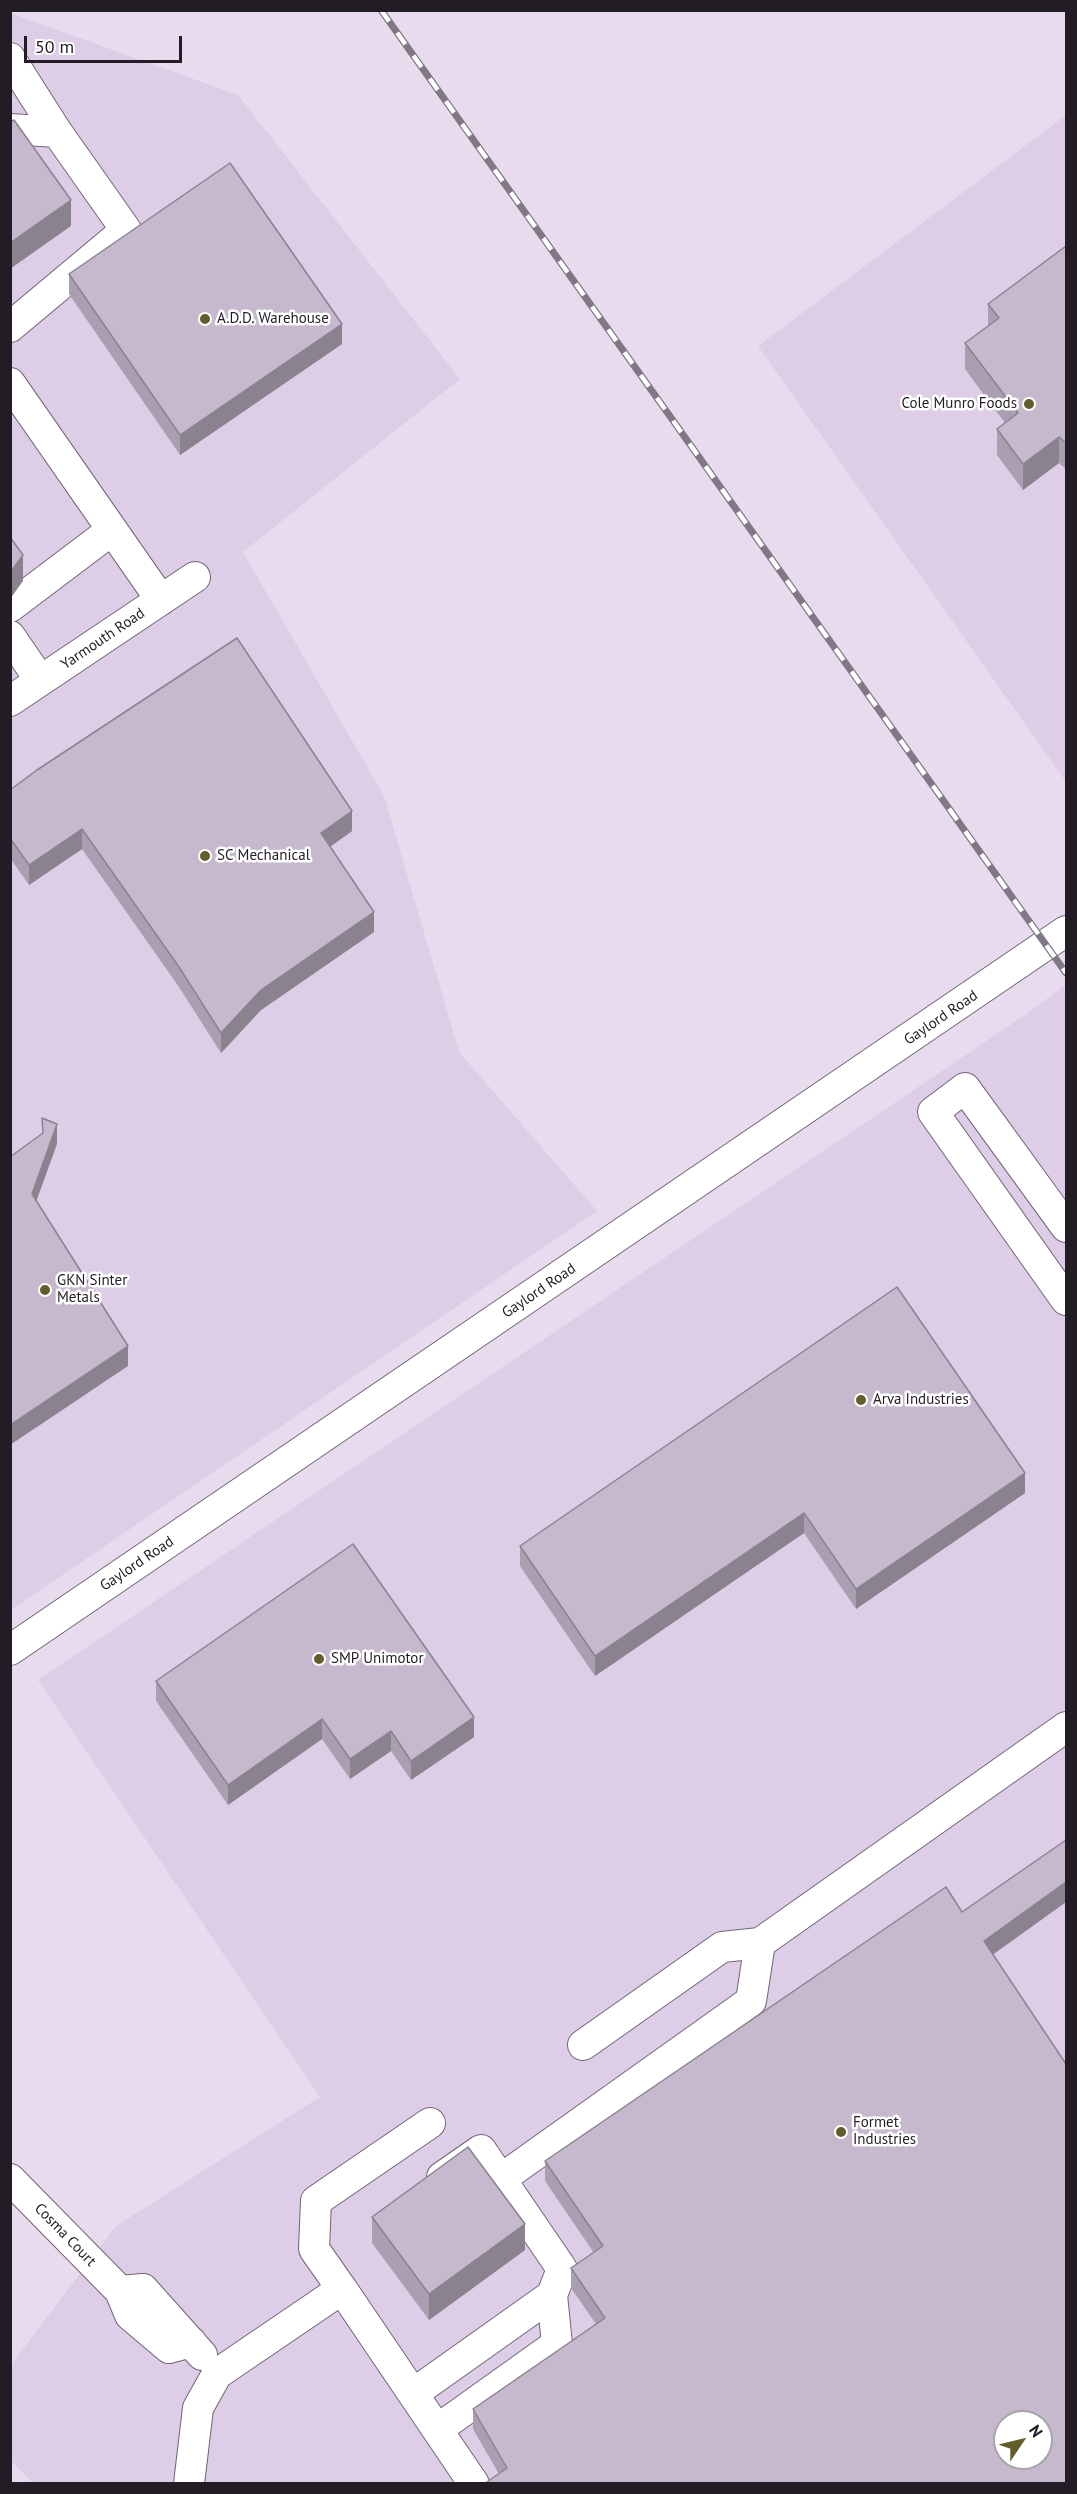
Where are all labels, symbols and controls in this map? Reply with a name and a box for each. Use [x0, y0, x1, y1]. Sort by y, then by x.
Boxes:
scale bar [27, 24, 184, 62]
text: 50 m [35, 35, 74, 58]
place label: A.D.D. Warehouse [217, 310, 329, 328]
marker: A.D.D. Warehouse [198, 312, 212, 326]
place label: Cole Munro Foods [901, 395, 1017, 413]
marker: Cole Munro Foods [1022, 397, 1036, 411]
street label: Yarmouth Road [58, 604, 148, 674]
place label: SC Mechanical [217, 847, 310, 865]
marker: SC Mechanical [198, 849, 212, 863]
street label: Gaylord Road [901, 987, 981, 1049]
street label: Gaylord Road [499, 1260, 579, 1322]
place label: GKN Sinter Metals [57, 1272, 127, 1307]
marker: GKN Sinter Metals [38, 1283, 52, 1297]
place label: Arva Industries [873, 1391, 969, 1409]
marker: Arva Industries [854, 1393, 868, 1407]
street label: Gaylord Road [97, 1533, 177, 1595]
place label: SMP Unimotor [331, 1650, 424, 1668]
marker: SMP Unimotor [312, 1652, 326, 1666]
place label: Formet Industries [853, 2114, 916, 2149]
marker: Formet Industries [834, 2125, 848, 2139]
street label: Cosma Court [30, 2200, 100, 2270]
north arrow [993, 2410, 1053, 2470]
text: N [1025, 2421, 1047, 2441]

